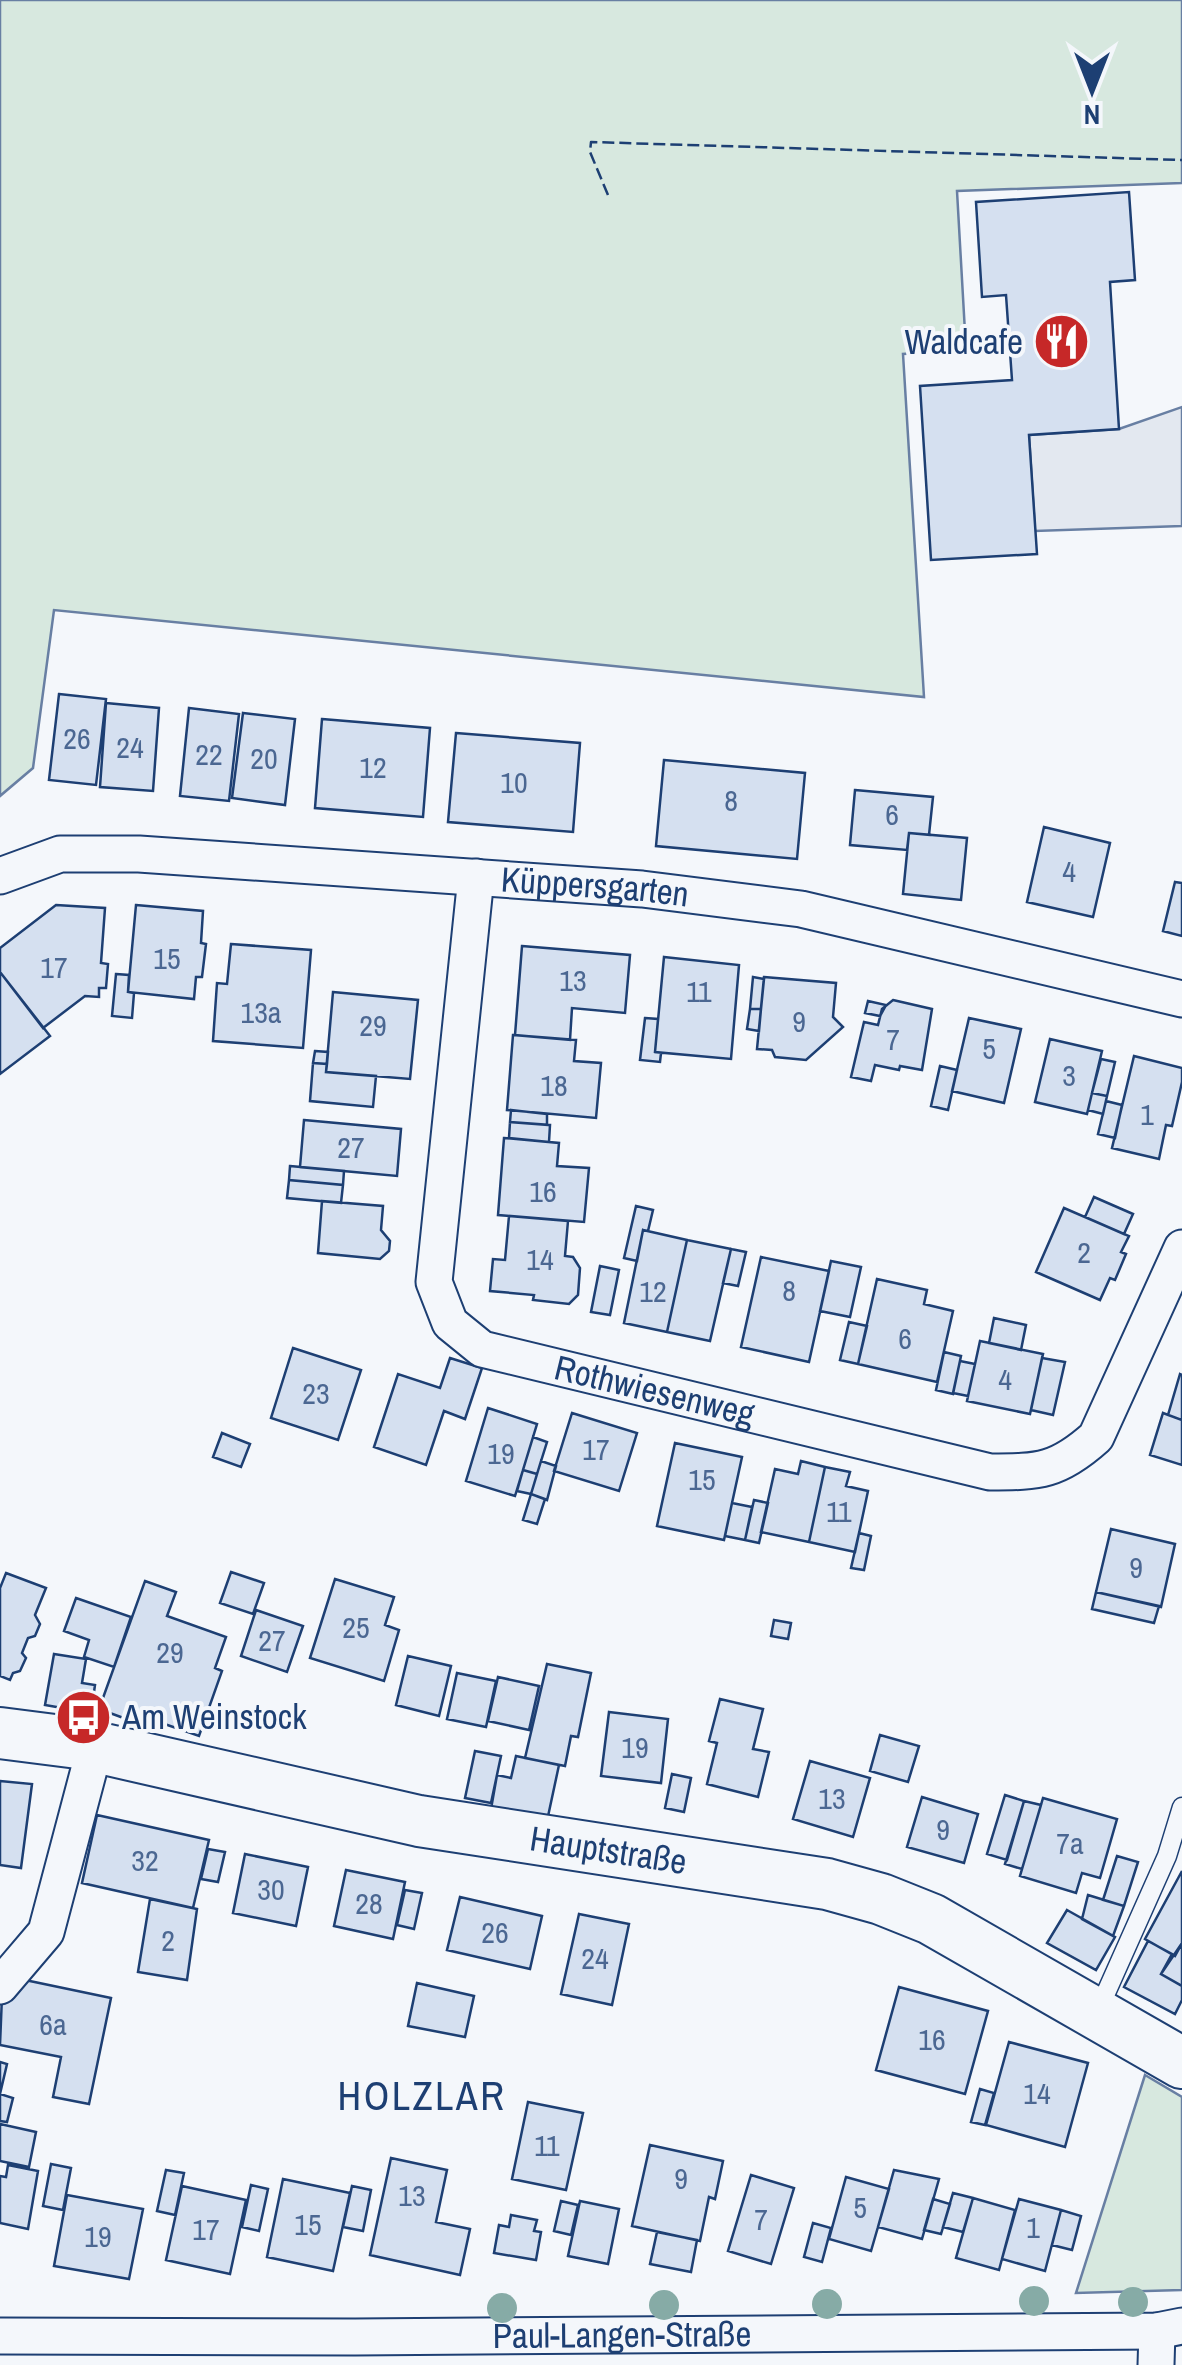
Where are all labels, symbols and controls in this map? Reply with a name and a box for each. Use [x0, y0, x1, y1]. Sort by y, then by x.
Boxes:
north arrow [1042, 40, 1142, 140]
text: N [1084, 96, 1100, 134]
restaurant icon: Waldcafe [1032, 312, 1092, 372]
place label: Waldcafe [904, 318, 1023, 365]
house number: 26 [63, 718, 91, 758]
house number: 24 [116, 727, 144, 767]
house number: 22 [195, 734, 223, 774]
house number: 20 [250, 738, 278, 778]
house number: 12 [359, 747, 387, 787]
house number: 10 [500, 762, 528, 802]
house number: 8 [724, 780, 738, 820]
house number: 6 [885, 794, 899, 834]
house number: 4 [1062, 851, 1076, 891]
street label: Küppersgarten [499, 855, 692, 918]
house number: 15 [153, 938, 181, 978]
house number: 17 [40, 947, 68, 987]
house number: 13 [559, 960, 587, 1000]
house number: 11 [686, 971, 712, 1011]
house number: 13a [240, 992, 282, 1032]
house number: 9 [792, 1001, 806, 1041]
house number: 29 [359, 1005, 387, 1045]
house number: 7 [886, 1019, 900, 1059]
house number: 5 [982, 1028, 996, 1068]
house number: 3 [1062, 1055, 1076, 1095]
house number: 18 [540, 1065, 568, 1105]
house number: 1 [1140, 1094, 1154, 1134]
house number: 27 [337, 1127, 365, 1167]
house number: 16 [529, 1171, 557, 1211]
house number: 2 [1077, 1232, 1091, 1272]
house number: 14 [526, 1239, 554, 1279]
house number: 8 [782, 1270, 796, 1310]
house number: 12 [639, 1271, 667, 1311]
house number: 6 [898, 1318, 912, 1358]
street label: Rothwiesenweg [550, 1343, 760, 1437]
house number: 4 [998, 1359, 1012, 1399]
house number: 23 [302, 1373, 330, 1413]
house number: 17 [582, 1429, 610, 1469]
house number: 19 [487, 1433, 515, 1473]
house number: 15 [688, 1459, 716, 1499]
house number: 11 [826, 1491, 852, 1531]
house number: 9 [1129, 1547, 1143, 1587]
house number: 25 [342, 1607, 370, 1647]
house number: 27 [258, 1620, 286, 1660]
house number: 29 [156, 1632, 184, 1672]
bus stop icon: Am Weinstock [53, 1687, 113, 1747]
place label: Am Weinstock [121, 1693, 307, 1740]
house number: 19 [621, 1727, 649, 1767]
house number: 13 [818, 1778, 846, 1818]
house number: 9 [936, 1809, 950, 1849]
street label: Hauptstraße [527, 1814, 690, 1885]
house number: 7a [1056, 1823, 1084, 1863]
house number: 32 [131, 1840, 159, 1880]
house number: 30 [257, 1869, 285, 1909]
house number: 28 [355, 1883, 383, 1923]
house number: 26 [481, 1912, 509, 1952]
house number: 2 [161, 1920, 175, 1960]
house number: 24 [581, 1938, 609, 1978]
house number: 6a [39, 2004, 67, 2044]
house number: 16 [918, 2019, 946, 2059]
district label: HOLZLAR [338, 2069, 506, 2122]
house number: 14 [1023, 2073, 1051, 2113]
house number: 11 [534, 2125, 560, 2165]
house number: 9 [674, 2158, 688, 2198]
house number: 13 [398, 2175, 426, 2215]
house number: 5 [853, 2187, 867, 2227]
house number: 7 [754, 2199, 768, 2239]
house number: 15 [294, 2204, 322, 2244]
house number: 1 [1026, 2207, 1040, 2247]
house number: 17 [192, 2209, 220, 2249]
house number: 19 [84, 2216, 112, 2256]
street label: Paul-Langen-Straße [493, 2310, 751, 2359]

